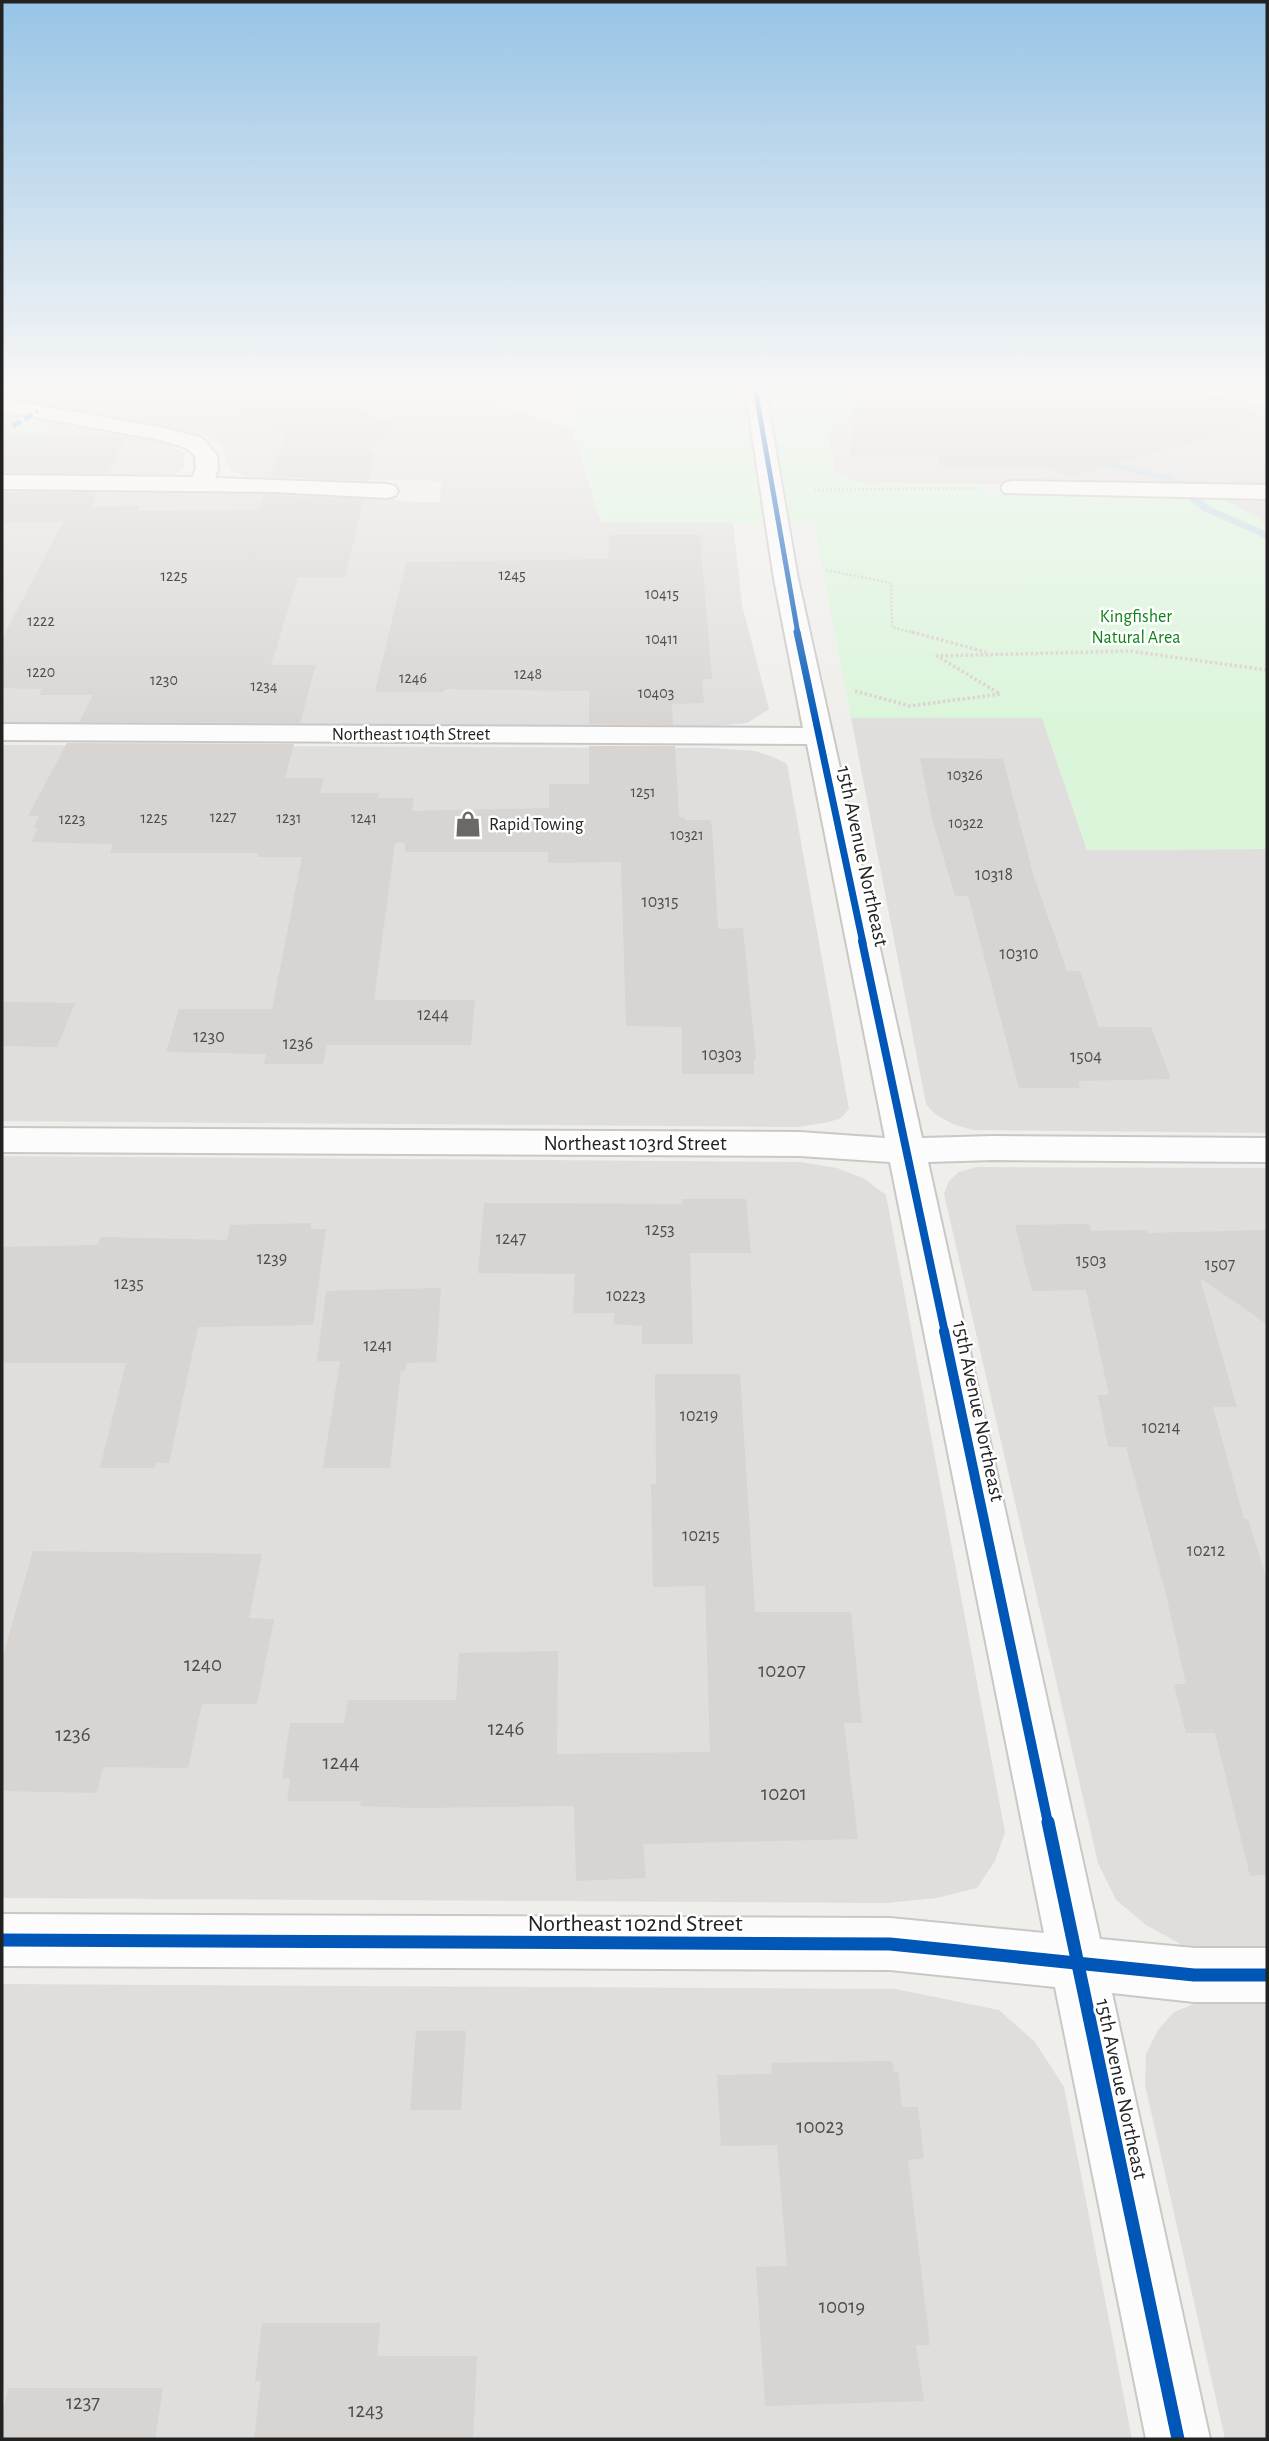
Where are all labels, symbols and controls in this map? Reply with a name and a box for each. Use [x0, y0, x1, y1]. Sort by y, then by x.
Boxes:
house number: 1245 [498, 567, 526, 583]
house number: 1225 [161, 568, 187, 584]
house number: 10415 [645, 586, 679, 602]
park label: Kingfisher Natural Area [1092, 608, 1181, 647]
house number: 1222 [27, 613, 55, 629]
house number: 10411 [646, 631, 678, 647]
house number: 1220 [27, 664, 55, 680]
house number: 1248 [514, 666, 542, 682]
house number: 1246 [399, 670, 427, 686]
house number: 1230 [150, 672, 178, 688]
house number: 1234 [250, 678, 278, 694]
house number: 10403 [638, 685, 674, 701]
street label: Northeast 104th Street [332, 726, 490, 744]
street label: 15th Avenue Northeast [833, 764, 892, 949]
house number: 10326 [947, 767, 983, 783]
house number: 1251 [631, 784, 655, 800]
house number: 1227 [210, 809, 237, 825]
shop icon: Rapid Towing [453, 809, 483, 839]
house number: 1225 [141, 810, 167, 826]
house number: 1231 [277, 810, 301, 826]
house number: 1241 [351, 810, 377, 826]
house number: 1223 [59, 811, 85, 827]
house number: 10322 [948, 815, 984, 831]
place label: Rapid Towing [489, 816, 584, 834]
house number: 10321 [670, 827, 704, 843]
house number: 10318 [975, 866, 1013, 884]
house number: 10315 [642, 893, 678, 911]
house number: 10310 [1000, 945, 1038, 963]
house number: 1244 [417, 1006, 449, 1024]
house number: 1230 [193, 1028, 225, 1046]
house number: 1236 [283, 1035, 313, 1053]
house number: 10303 [702, 1046, 742, 1064]
house number: 1504 [1070, 1048, 1102, 1066]
street label: Northeast 103rd Street [543, 1133, 727, 1154]
house number: 1253 [645, 1221, 675, 1239]
house number: 1247 [496, 1230, 526, 1248]
house number: 1239 [257, 1250, 287, 1268]
house number: 1503 [1076, 1252, 1106, 1270]
house number: 1507 [1205, 1256, 1235, 1274]
house number: 1235 [114, 1275, 144, 1293]
house number: 10223 [606, 1287, 646, 1305]
street label: 15th Avenue Northeast [949, 1319, 1008, 1504]
house number: 1241 [363, 1337, 393, 1355]
house number: 10219 [680, 1407, 718, 1425]
house number: 10214 [1142, 1419, 1181, 1437]
house number: 10215 [682, 1527, 720, 1545]
house number: 10212 [1187, 1542, 1225, 1560]
house number: 1240 [184, 1654, 222, 1675]
house number: 10207 [758, 1660, 806, 1681]
house number: 1246 [488, 1718, 524, 1739]
house number: 1236 [55, 1724, 91, 1745]
house number: 1244 [323, 1752, 359, 1773]
house number: 10201 [761, 1783, 807, 1804]
street label: Northeast 102nd Street [527, 1912, 743, 1936]
street label: 15th Avenue Northeast [1092, 1997, 1151, 2182]
house number: 10023 [796, 2116, 844, 2137]
house number: 10019 [819, 2296, 865, 2317]
house number: 1237 [66, 2392, 100, 2413]
house number: 1243 [348, 2400, 384, 2421]

